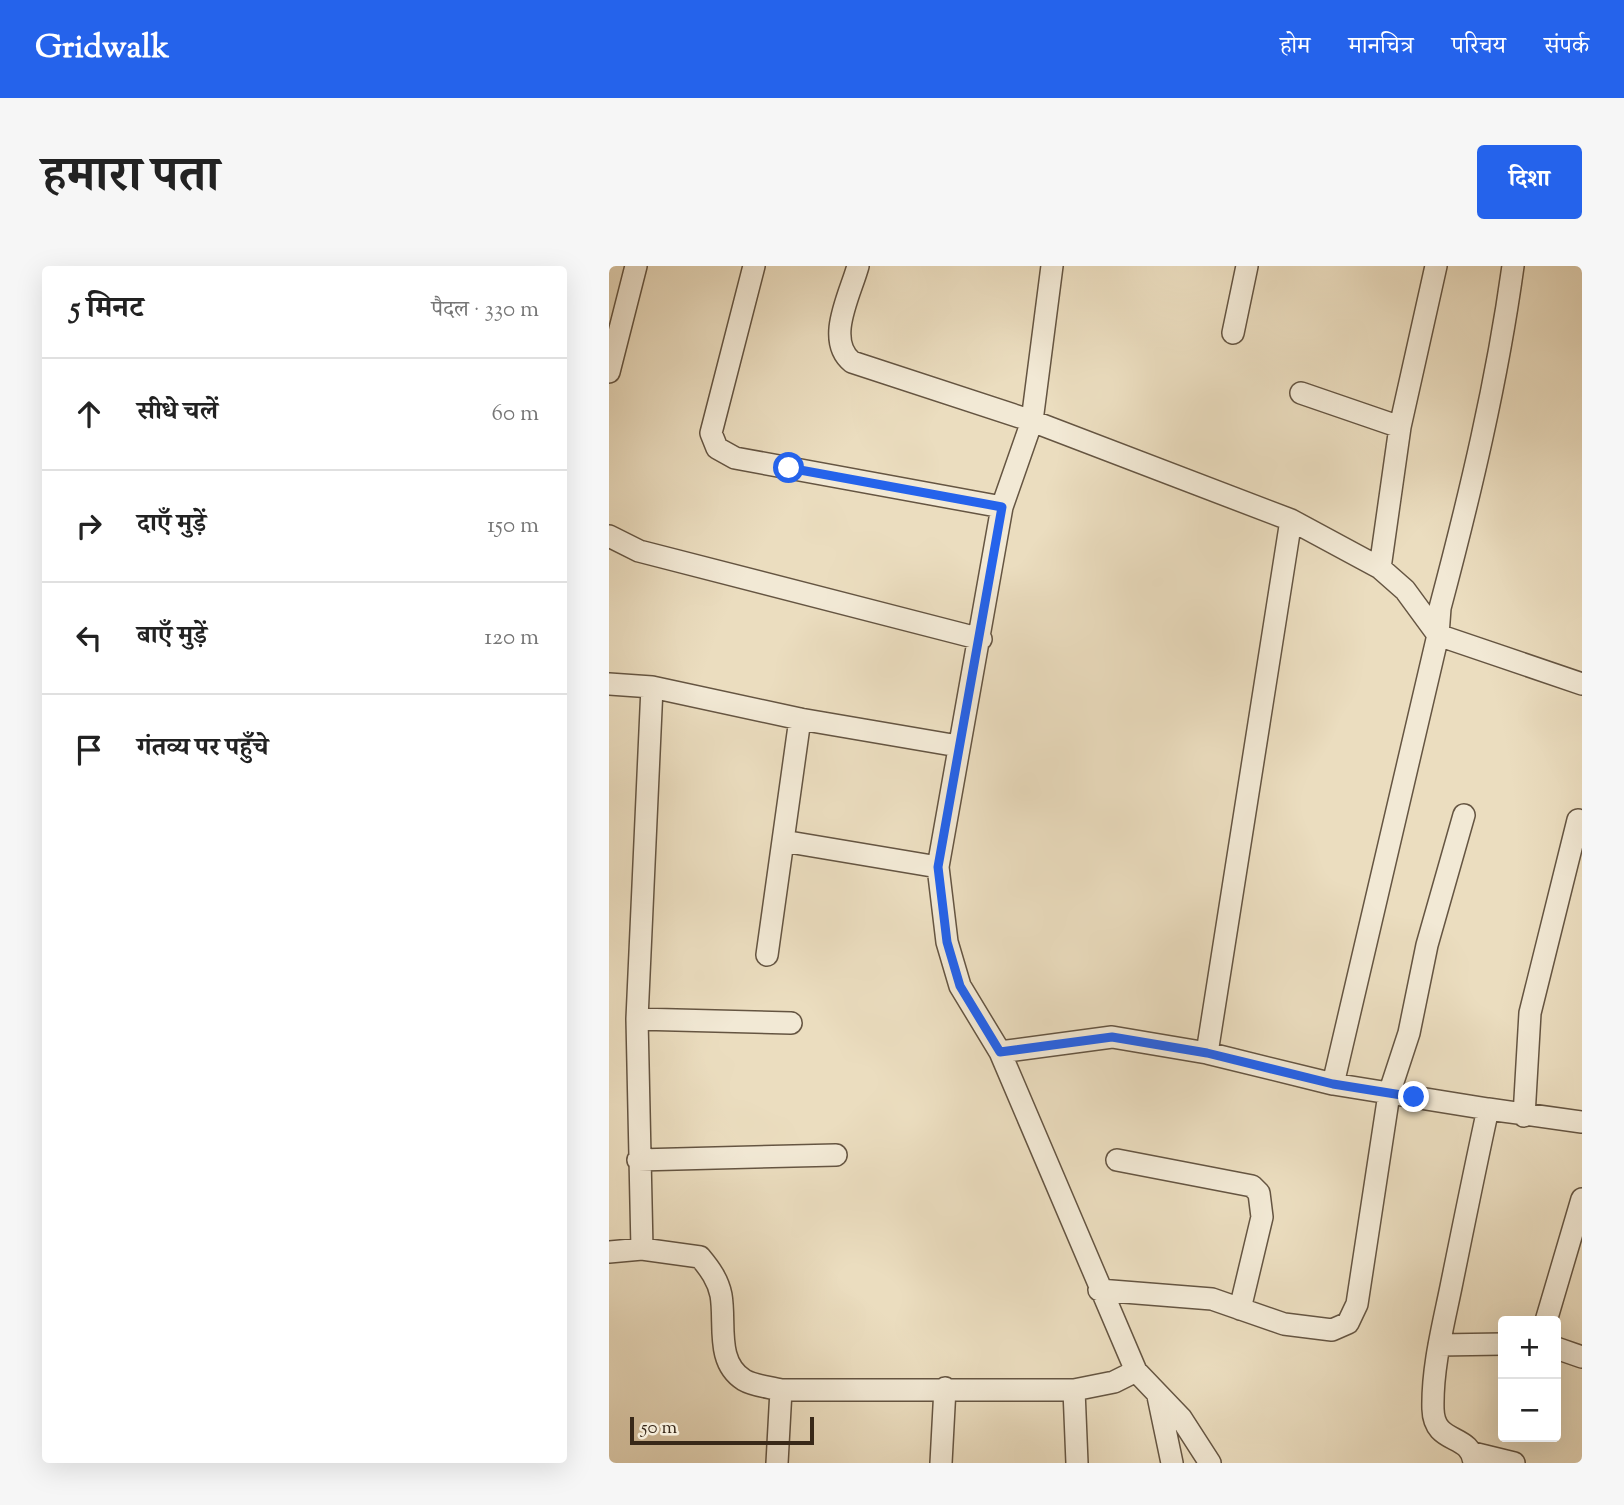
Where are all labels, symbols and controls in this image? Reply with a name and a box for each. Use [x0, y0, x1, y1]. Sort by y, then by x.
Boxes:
text: Gridwalk [35, 25, 169, 73]
text: होम [1280, 30, 1310, 64]
text: मानचित्र [1348, 30, 1414, 64]
text: परिचय [1452, 30, 1506, 64]
text: संपर्क [1544, 30, 1589, 64]
text: हमारा पता [42, 143, 219, 213]
button: दिशा [1477, 145, 1582, 219]
text: 5 मिनट [70, 288, 144, 331]
text: पैदल · 330 m [431, 294, 539, 327]
text: सीधे चलें [137, 394, 218, 431]
icon: ahead [70, 395, 108, 433]
text: 60 m [491, 398, 539, 431]
route start [773, 452, 804, 483]
text: दाएँ मुड़ें [137, 506, 206, 543]
icon: right [70, 507, 108, 545]
text: 150 m [487, 510, 539, 543]
text: बाएँ मुड़ें [137, 618, 207, 655]
icon: left [70, 619, 108, 657]
text: 120 m [484, 622, 539, 655]
text: गंतव्य पर पहुँचे [137, 730, 268, 767]
icon: arrive [70, 731, 108, 769]
route end [1398, 1081, 1429, 1112]
map controls [1498, 1316, 1561, 1442]
button: + [1498, 1316, 1561, 1379]
button: − [1498, 1379, 1561, 1442]
scale bar [630, 1414, 814, 1446]
text: 50 m [641, 1415, 677, 1442]

